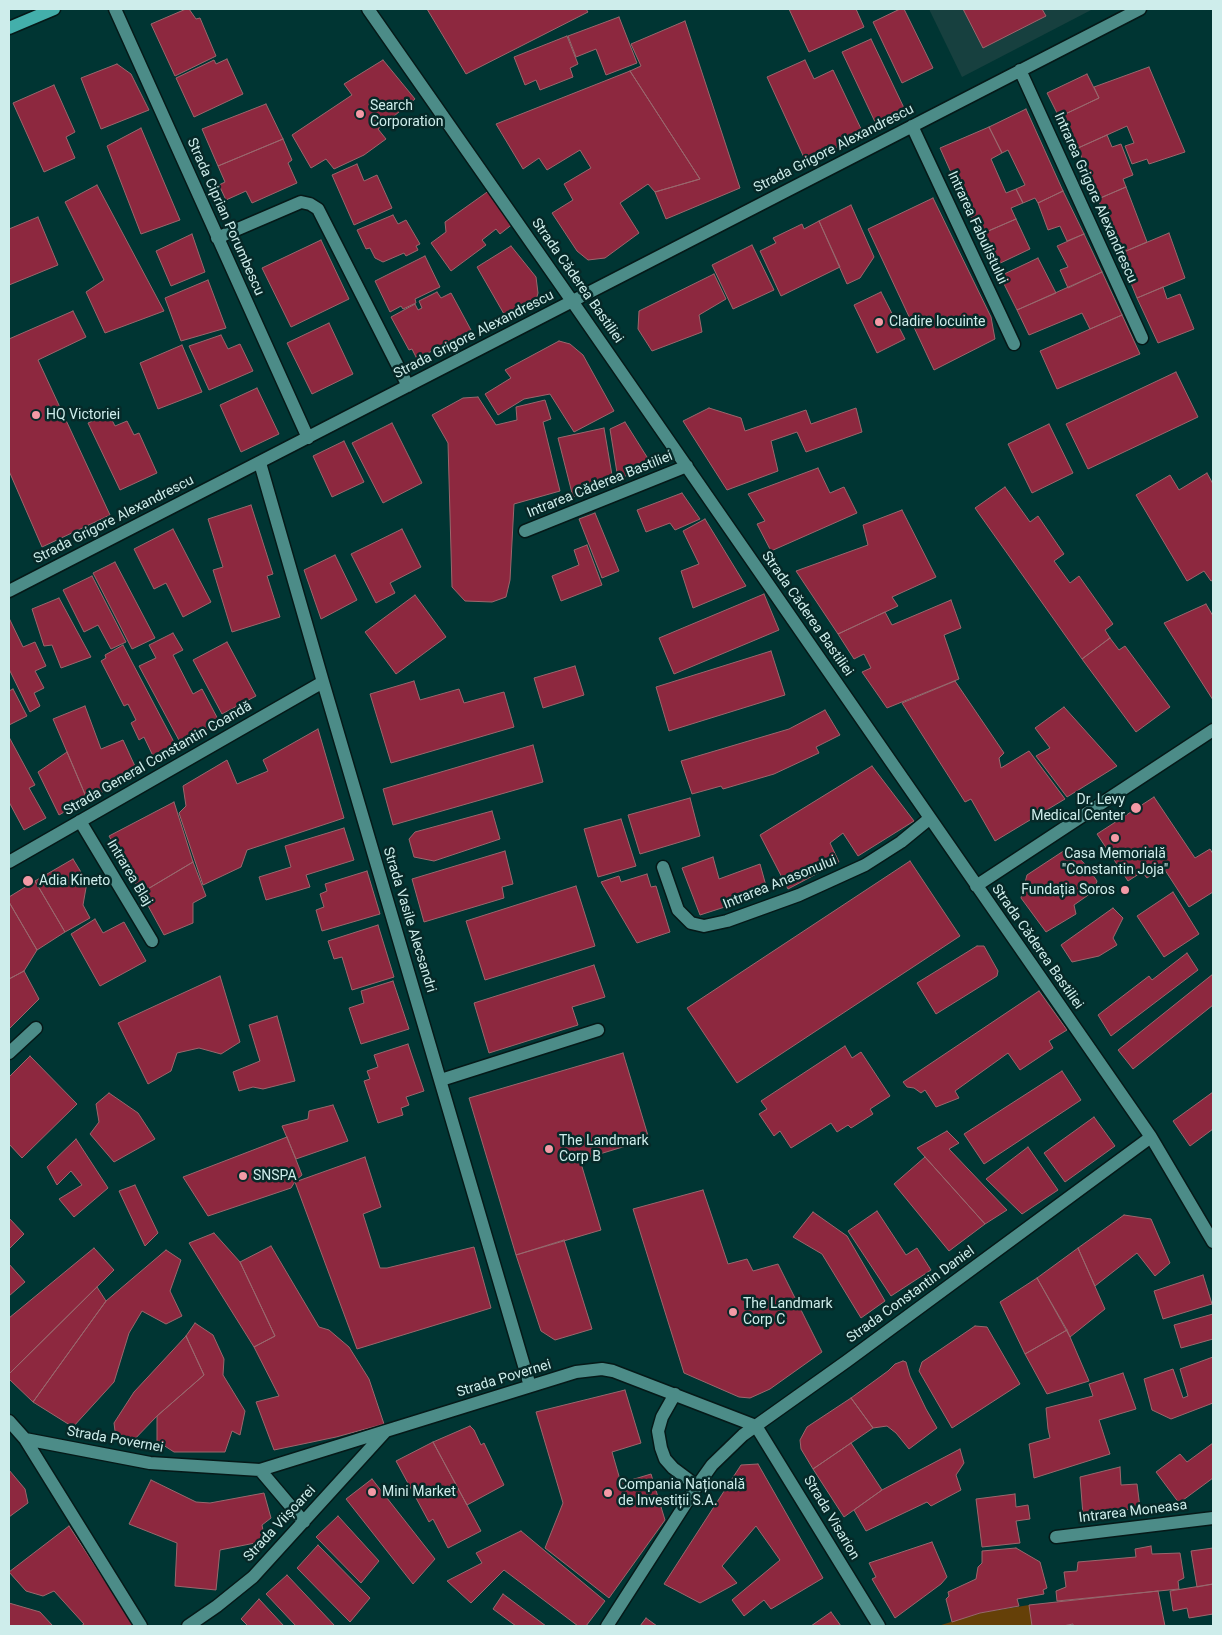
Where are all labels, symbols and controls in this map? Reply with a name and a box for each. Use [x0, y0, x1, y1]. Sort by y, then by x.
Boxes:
place label: Search Corporation [370, 98, 443, 130]
street label: Strada Grigore Alexandrescu [751, 101, 917, 197]
marker: Search Corporation [354, 108, 366, 120]
street label: Intrarea Grigore Alexandrescu [1050, 110, 1140, 286]
street label: Strada Ciprian Porumbescu [183, 136, 267, 298]
street label: Intrarea Fabulistului [943, 169, 1011, 287]
street label: Strada Căderea Bastiliei [528, 215, 626, 347]
street label: Strada Grigore Alexandrescu [391, 287, 557, 383]
place label: Cladire locuinte [889, 314, 986, 330]
marker: Cladire locuinte [873, 316, 885, 328]
place label: HQ Victoriei [46, 407, 120, 423]
marker: HQ Victoriei [30, 409, 42, 421]
street label: Intrarea Căderea Bastiliei [525, 448, 675, 522]
street label: Strada Grigore Alexandrescu [31, 472, 197, 568]
street label: Strada Căderea Bastiliei [758, 548, 856, 680]
street label: Strada General Constantin Coandă [61, 698, 255, 820]
place label: Dr. Levy Medical Center [1031, 792, 1125, 824]
marker: Dr. Levy Medical Center [1129, 801, 1143, 815]
marker: Casa Memorială "Constantin Joja" [1109, 832, 1121, 844]
street label: Intrarea Blaj [103, 837, 155, 909]
street label: Strada Vasile Alecsandri [379, 845, 439, 995]
place label: Casa Memorială "Constantin Joja" [1062, 846, 1168, 879]
street label: Intrarea Anasonului [721, 853, 839, 913]
place label: Adia Kineto [39, 873, 110, 889]
marker: Adia Kineto [21, 874, 35, 888]
street label: Strada Căderea Bastiliei [988, 881, 1086, 1013]
place label: Fundația Soros [1021, 882, 1115, 898]
marker: Fundația Soros [1119, 884, 1131, 896]
place label: The Landmark Corp B [559, 1133, 648, 1166]
marker: The Landmark Corp B [543, 1143, 555, 1155]
place label: SNSPA [253, 1168, 297, 1184]
marker: SNSPA [237, 1170, 249, 1182]
street label: Strada Constantin Daniel [844, 1243, 978, 1347]
place label: The Landmark Corp C [743, 1296, 832, 1328]
marker: The Landmark Corp C [727, 1306, 739, 1318]
street label: Strada Povernei [455, 1357, 553, 1401]
street label: Strada Povernei [65, 1423, 165, 1457]
street label: Strada Visarion [799, 1473, 863, 1563]
place label: Compania Națională de Investiții S.A. [618, 1477, 745, 1510]
street label: Strada Viișoarei [240, 1482, 320, 1566]
place label: Mini Market [382, 1484, 456, 1500]
marker: Mini Market [366, 1486, 378, 1498]
marker: Compania Națională de Investiții S.A. [602, 1487, 614, 1499]
street label: Intrarea Moneasa [1078, 1497, 1188, 1527]

